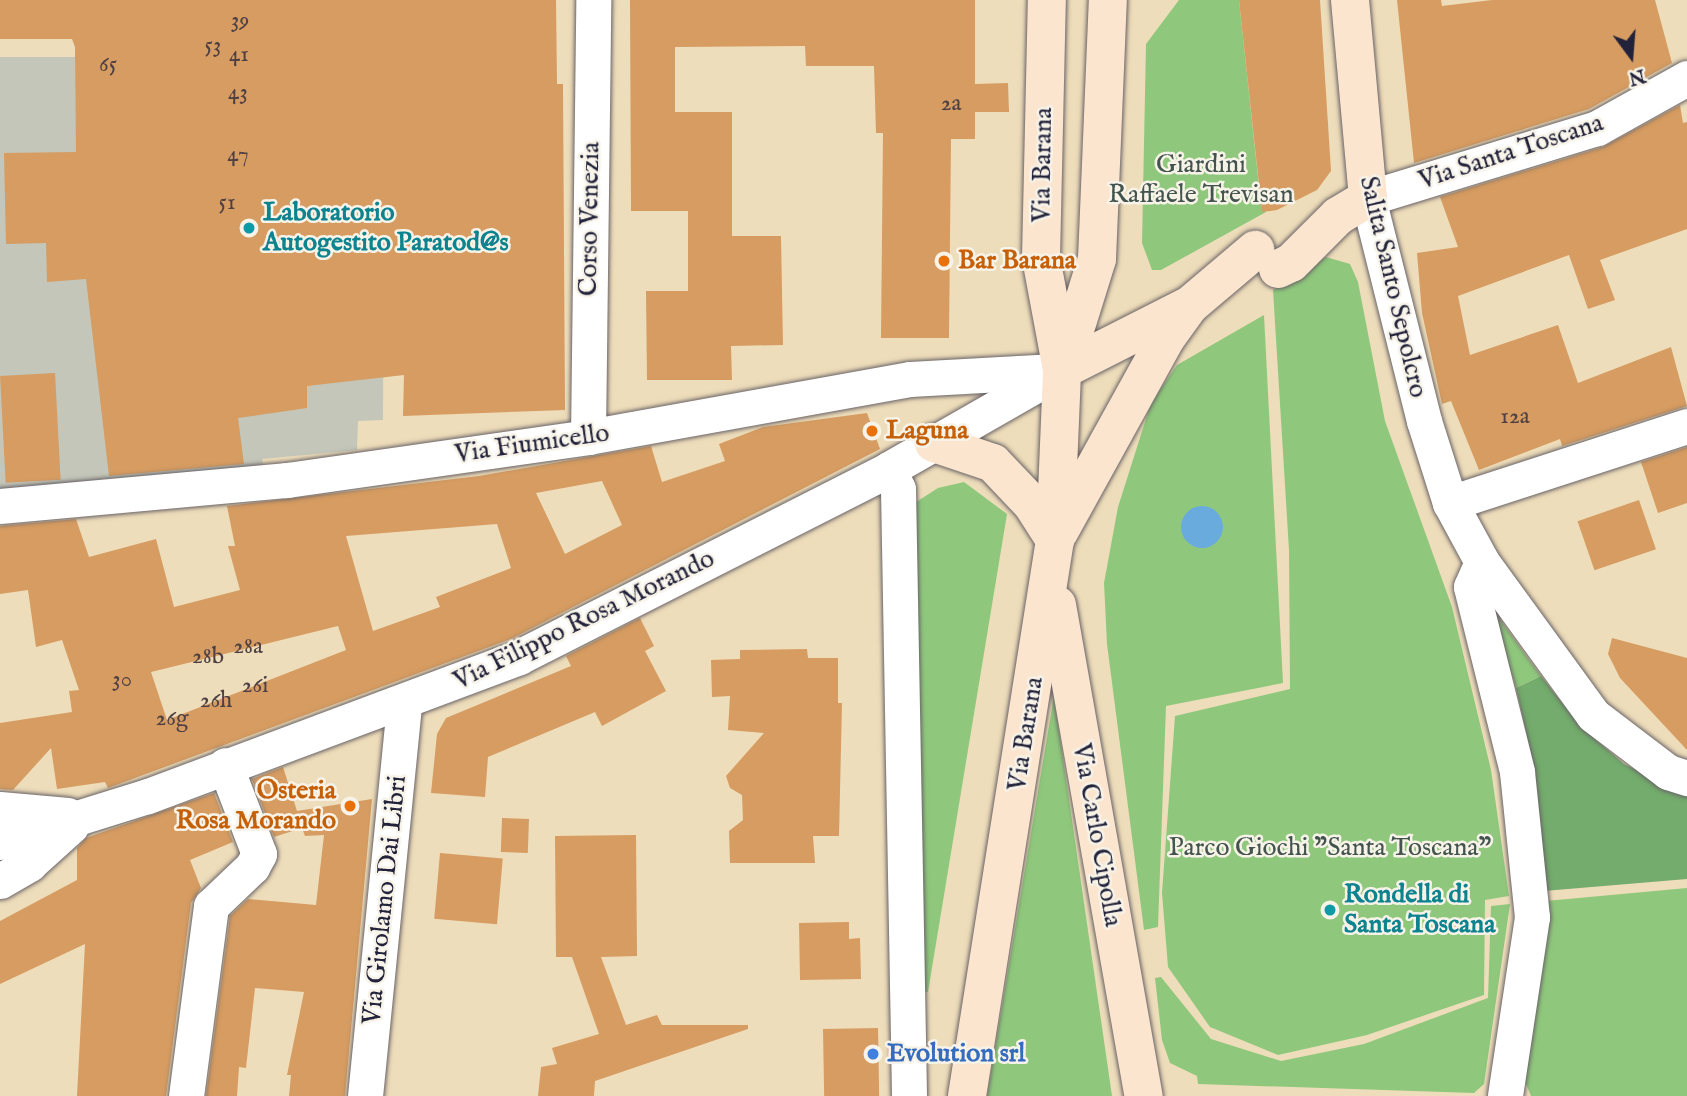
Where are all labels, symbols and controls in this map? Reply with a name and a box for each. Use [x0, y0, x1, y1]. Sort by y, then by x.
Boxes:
house number: 39 [231, 7, 249, 35]
north arrow [1596, 21, 1666, 91]
house number: 53 [205, 32, 221, 60]
house number: 41 [229, 41, 249, 69]
house number: 65 [99, 51, 117, 79]
text: N [1626, 62, 1648, 90]
house number: 43 [228, 79, 248, 107]
house number: 2a [941, 90, 961, 118]
street label: Via Barana [1026, 107, 1060, 223]
street label: Via Santa Toscana [1415, 107, 1607, 197]
house number: 47 [227, 141, 249, 169]
street label: Corso Venezia [573, 141, 607, 297]
park label: Giardini Raffaele Trevisan [1108, 149, 1294, 210]
street label: Salita Santo Sepolcro [1352, 173, 1434, 401]
house number: 51 [219, 189, 235, 217]
place label: Laboratorio Autogestito Paratod@s [263, 197, 509, 258]
marker: Laboratorio Autogestito Paratod@s [241, 220, 257, 236]
place label: Bar Barana [958, 245, 1076, 277]
marker: Bar Barana [936, 253, 952, 269]
house number: 12a [1500, 403, 1530, 431]
place label: Laguna [886, 415, 968, 447]
street label: Via Fiumicello [453, 418, 611, 470]
marker: Laguna [864, 423, 880, 439]
street label: Via Filippo Rosa Morando [448, 543, 720, 697]
house number: 28a [233, 633, 263, 661]
house number: 28b [192, 643, 224, 671]
house number: 30 [112, 666, 132, 694]
house number: 26i [242, 672, 268, 700]
street label: Via Barana [1002, 675, 1050, 793]
house number: 26h [200, 687, 232, 715]
house number: 26g [156, 705, 188, 733]
street label: Via Carlo Cipolla [1066, 741, 1128, 929]
street label: Via Girolamo Dai Libri [356, 774, 414, 1026]
place label: Osteria Rosa Morando [176, 775, 336, 836]
marker: Osteria Rosa Morando [342, 798, 358, 814]
park label: Parco Giochi "Santa Toscana" [1169, 832, 1491, 864]
place label: Rondella di Santa Toscana [1344, 879, 1495, 940]
marker: Rondella di Santa Toscana [1322, 902, 1338, 918]
place label: Evolution srl [887, 1038, 1025, 1070]
marker: Evolution srl [865, 1046, 881, 1062]

